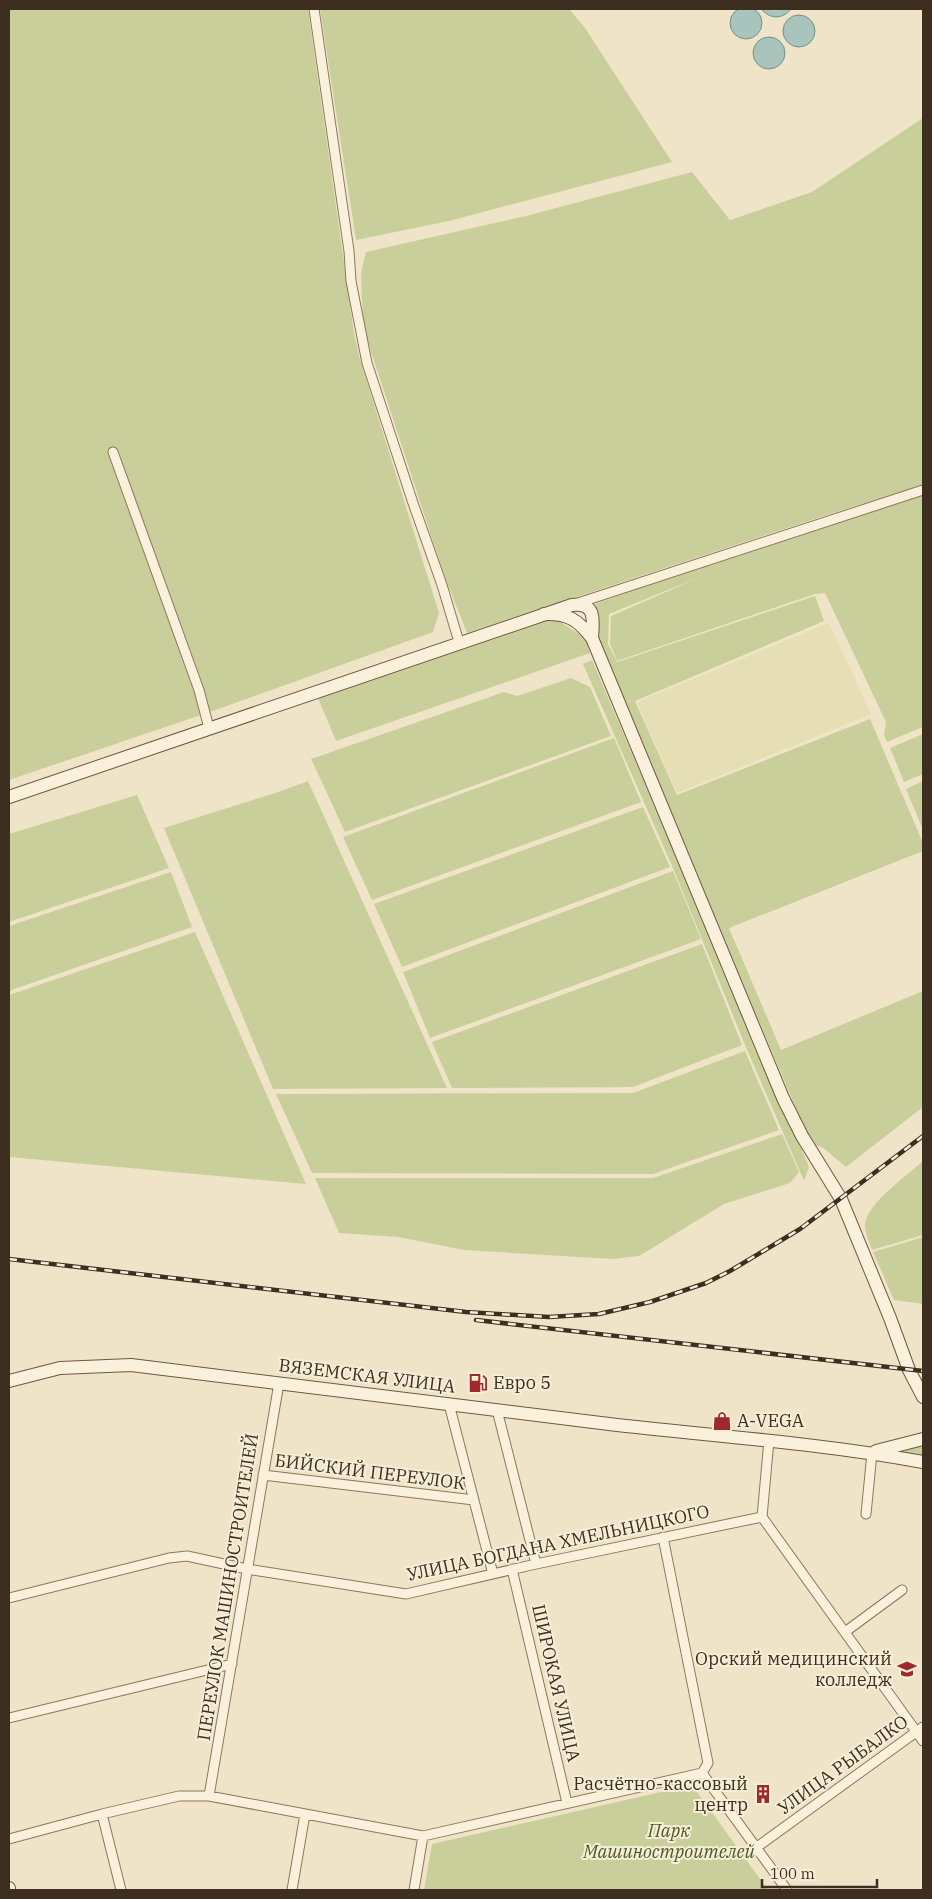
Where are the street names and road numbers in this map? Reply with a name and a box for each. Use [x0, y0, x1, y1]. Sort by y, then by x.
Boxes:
street label: ВЯЗЕМСКАЯ УЛИЦА [277, 1353, 457, 1398]
street label: ПЕРЕУЛОК МАШИНОСТРОИТЕЛЕЙ [192, 1432, 263, 1742]
street label: БИЙСКИЙ ПЕРЕУЛОК [273, 1448, 467, 1495]
street label: УЛИЦА БОГДАНА ХМЕЛЬНИЦКОГО [404, 1499, 711, 1586]
street label: ШИРОКАЯ УЛИЦА [527, 1602, 586, 1764]
street label: УЛИЦА РЫБАЛКО [773, 1710, 912, 1820]

